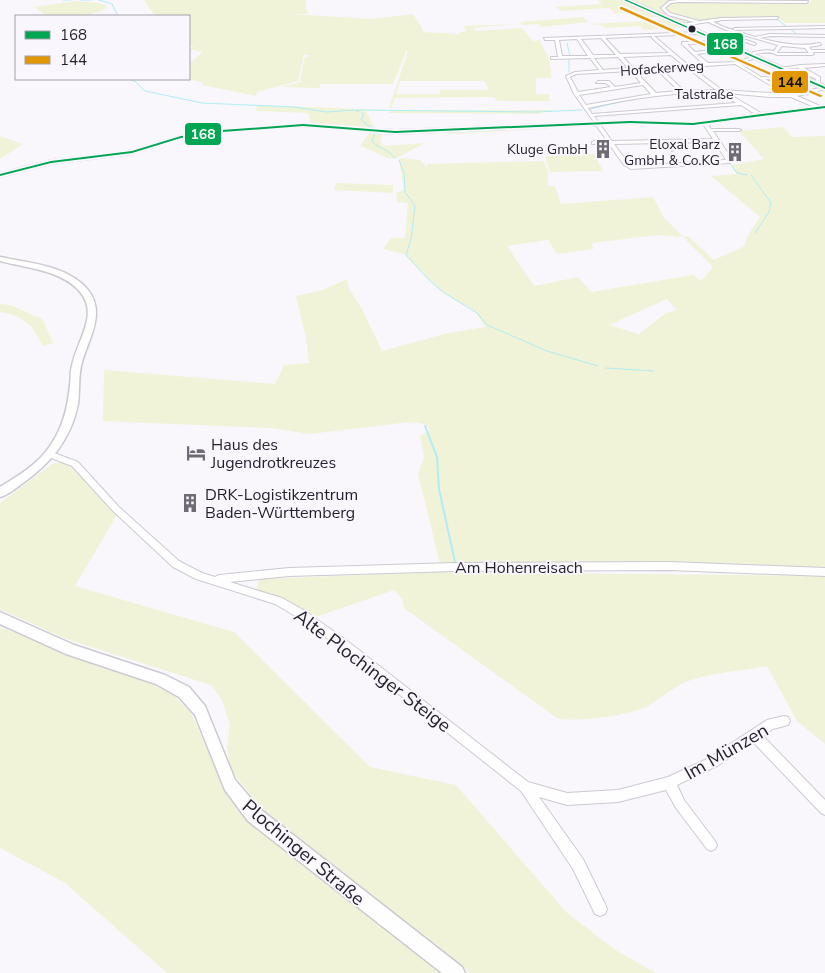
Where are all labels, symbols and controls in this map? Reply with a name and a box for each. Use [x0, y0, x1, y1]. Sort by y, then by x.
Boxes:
legend [15, 15, 190, 80]
unlabelled marker [687, 24, 697, 34]
text: 168 [60, 25, 87, 45]
line badge: 168 [706, 32, 744, 56]
text: 168 [712, 35, 738, 54]
text: 144 [60, 50, 87, 70]
street label: Hofackerweg [620, 56, 705, 81]
line badge: 144 [771, 70, 809, 94]
text: 144 [777, 73, 803, 92]
street label: Talstraße [675, 85, 733, 104]
line badge: 168 [184, 122, 222, 146]
text: 168 [190, 125, 216, 144]
place label: Eloxal Barz GmbH & Co.KG [624, 135, 721, 170]
building icon: Kluge GmbH [592, 138, 614, 160]
place label: Kluge GmbH [507, 140, 588, 159]
building icon: Eloxal Barz GmbH & Co.KG [724, 141, 746, 163]
place label: Haus des Jugendrotkreuzes [210, 434, 336, 474]
hotel icon: Haus des Jugendrotkreuzes [185, 442, 207, 464]
place label: DRK-Logistikzentrum Baden-Württemberg [205, 484, 358, 524]
building icon: DRK-Logistikzentrum Baden-Württemberg [179, 492, 201, 514]
street label: Am Hohenreisach [455, 557, 583, 579]
street label: Alte Plochinger Steige [288, 603, 456, 739]
street label: Im Münzen [680, 717, 773, 786]
street label: Plochinger Straße [237, 794, 370, 912]

